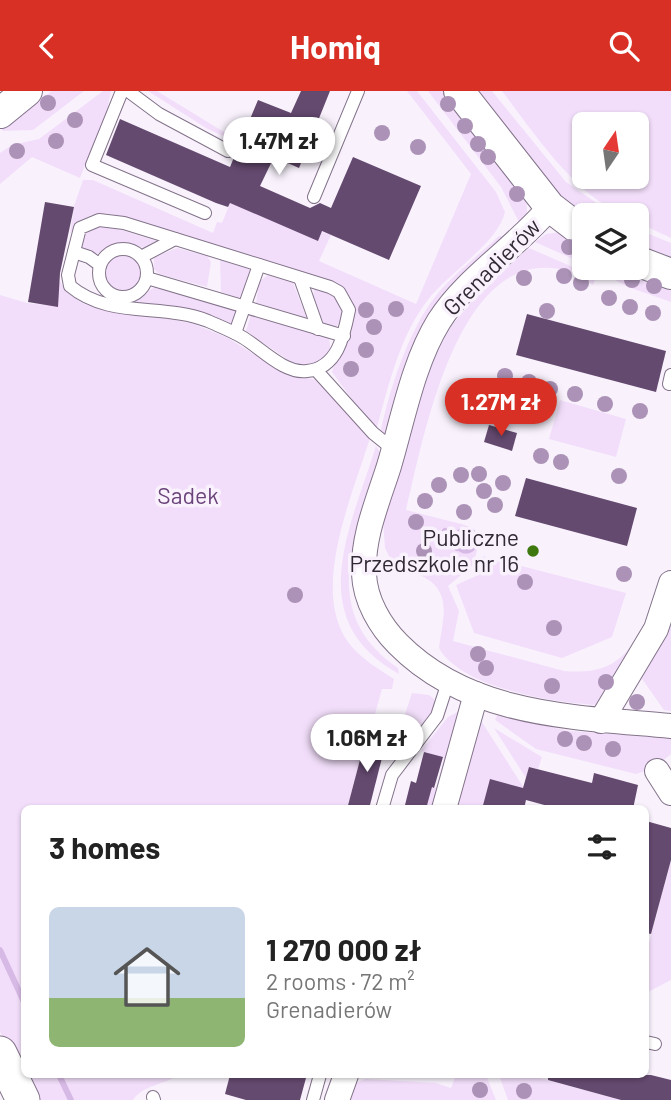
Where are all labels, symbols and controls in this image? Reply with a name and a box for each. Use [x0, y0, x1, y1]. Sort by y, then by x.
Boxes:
icon: back [28, 27, 66, 65]
text: Homiq [290, 27, 381, 65]
icon: search [605, 27, 643, 65]
north arrow [572, 112, 649, 189]
map controls [572, 112, 649, 280]
pin: 1.47M zł [207, 118, 351, 177]
text: 1.47M zł [239, 126, 319, 154]
button: layers [572, 203, 649, 280]
street label: Grenadierów [437, 212, 546, 321]
pin: 1.27M zł [429, 379, 573, 438]
text: 1.27M zł [461, 387, 541, 415]
park label: Sadek [157, 481, 219, 509]
place label: Publiczne Przedszkole nr 16 [350, 523, 519, 577]
marker: Publiczne Przedszkole nr 16 [525, 543, 541, 559]
pin: 1.06M zł [295, 715, 439, 774]
text: 1.06M zł [327, 723, 407, 751]
icon: filters [583, 828, 621, 866]
text: 3 homes [49, 829, 160, 865]
text: 1 270 000 zł [266, 931, 422, 967]
icon: home [105, 935, 189, 1019]
text: 2 rooms · 72 m² [266, 967, 415, 995]
text: Grenadierów [266, 995, 392, 1023]

